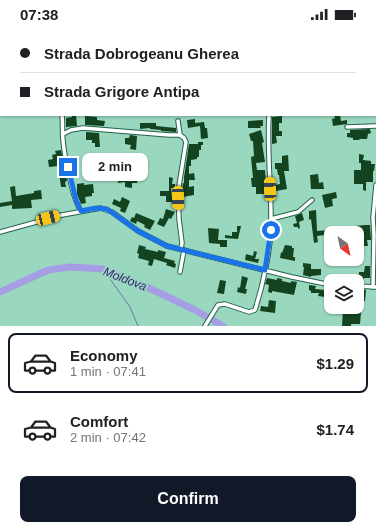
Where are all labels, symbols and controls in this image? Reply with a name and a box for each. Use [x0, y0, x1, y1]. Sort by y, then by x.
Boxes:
text: 07:38 [20, 6, 58, 23]
text: Strada Dobrogeanu Gherea [44, 45, 239, 62]
text: Strada Grigore Antipa [44, 83, 199, 100]
callout: 2 min [82, 153, 148, 181]
route end [59, 158, 77, 176]
text: 2 min [98, 159, 132, 174]
car [264, 177, 276, 201]
car [172, 186, 184, 210]
car [35, 209, 61, 227]
route start [262, 221, 280, 239]
north arrow [324, 226, 364, 266]
map controls [324, 226, 364, 314]
water label: Moldova [101, 264, 149, 294]
button: layers [324, 274, 364, 314]
icon: car [22, 345, 58, 381]
text: Economy [70, 347, 138, 364]
text: $1.29 [316, 355, 354, 372]
text: 1 min · 07:41 [70, 364, 146, 379]
icon: car [22, 411, 58, 447]
text: Comfort [70, 413, 128, 430]
text: $1.74 [316, 421, 354, 438]
text: 2 min · 07:42 [70, 430, 146, 445]
button: Confirm [20, 476, 356, 522]

